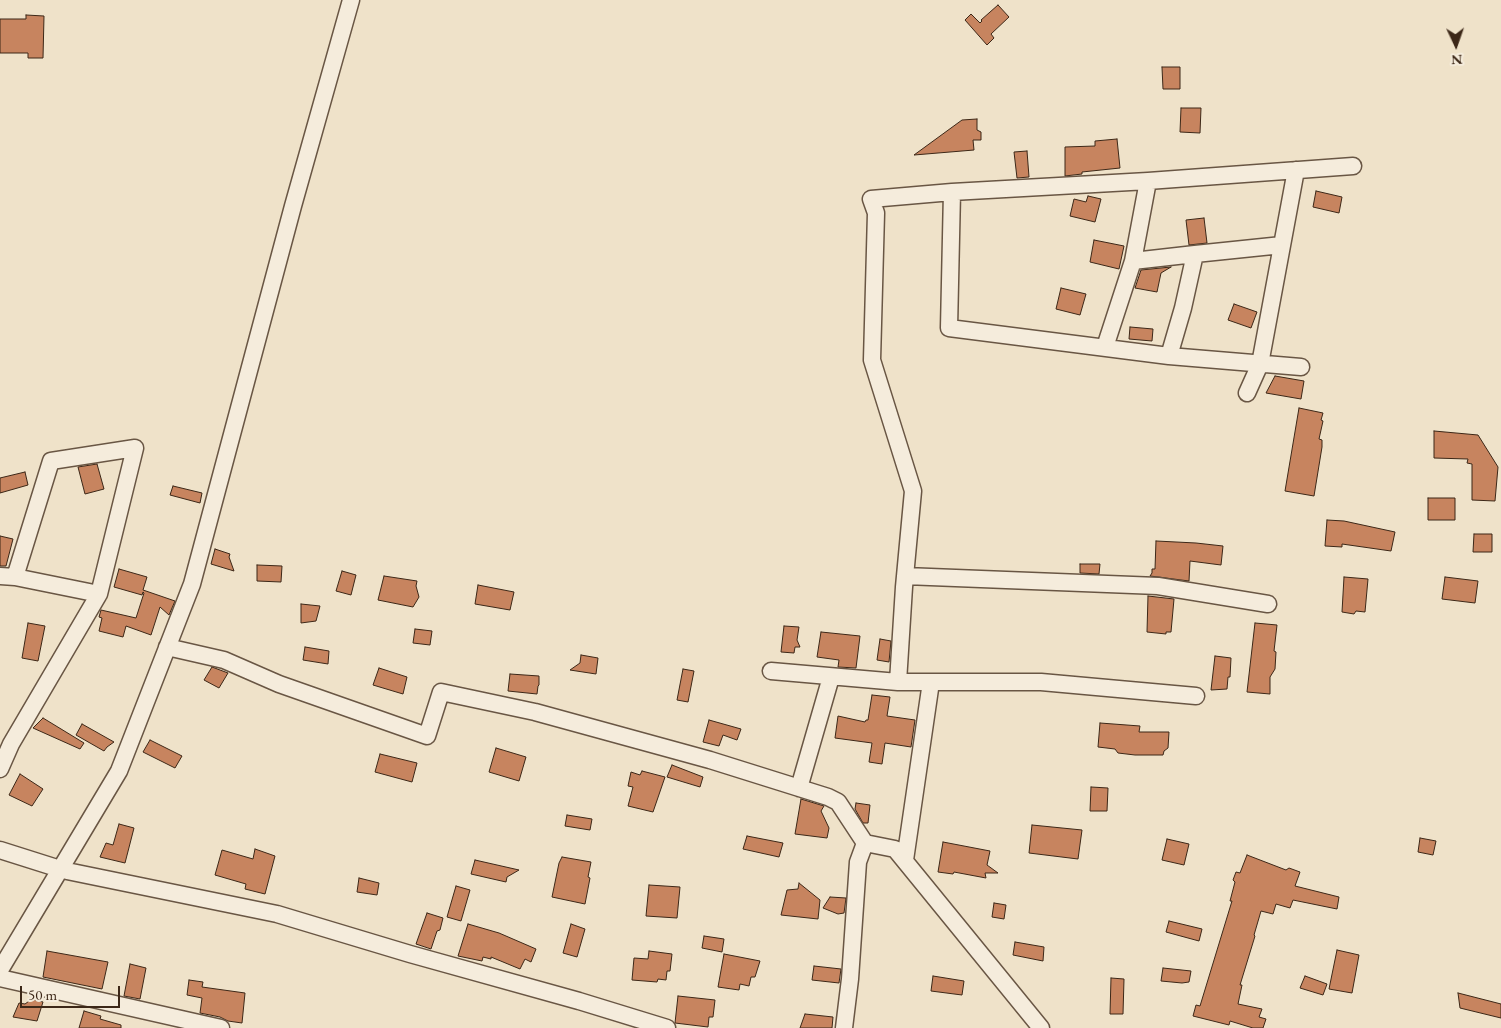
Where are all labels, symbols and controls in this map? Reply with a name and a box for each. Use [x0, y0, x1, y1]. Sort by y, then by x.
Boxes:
north arrow [1431, 20, 1481, 70]
text: N [1451, 51, 1463, 69]
scale bar [22, 976, 122, 1008]
text: 50 m [28, 985, 57, 1004]

